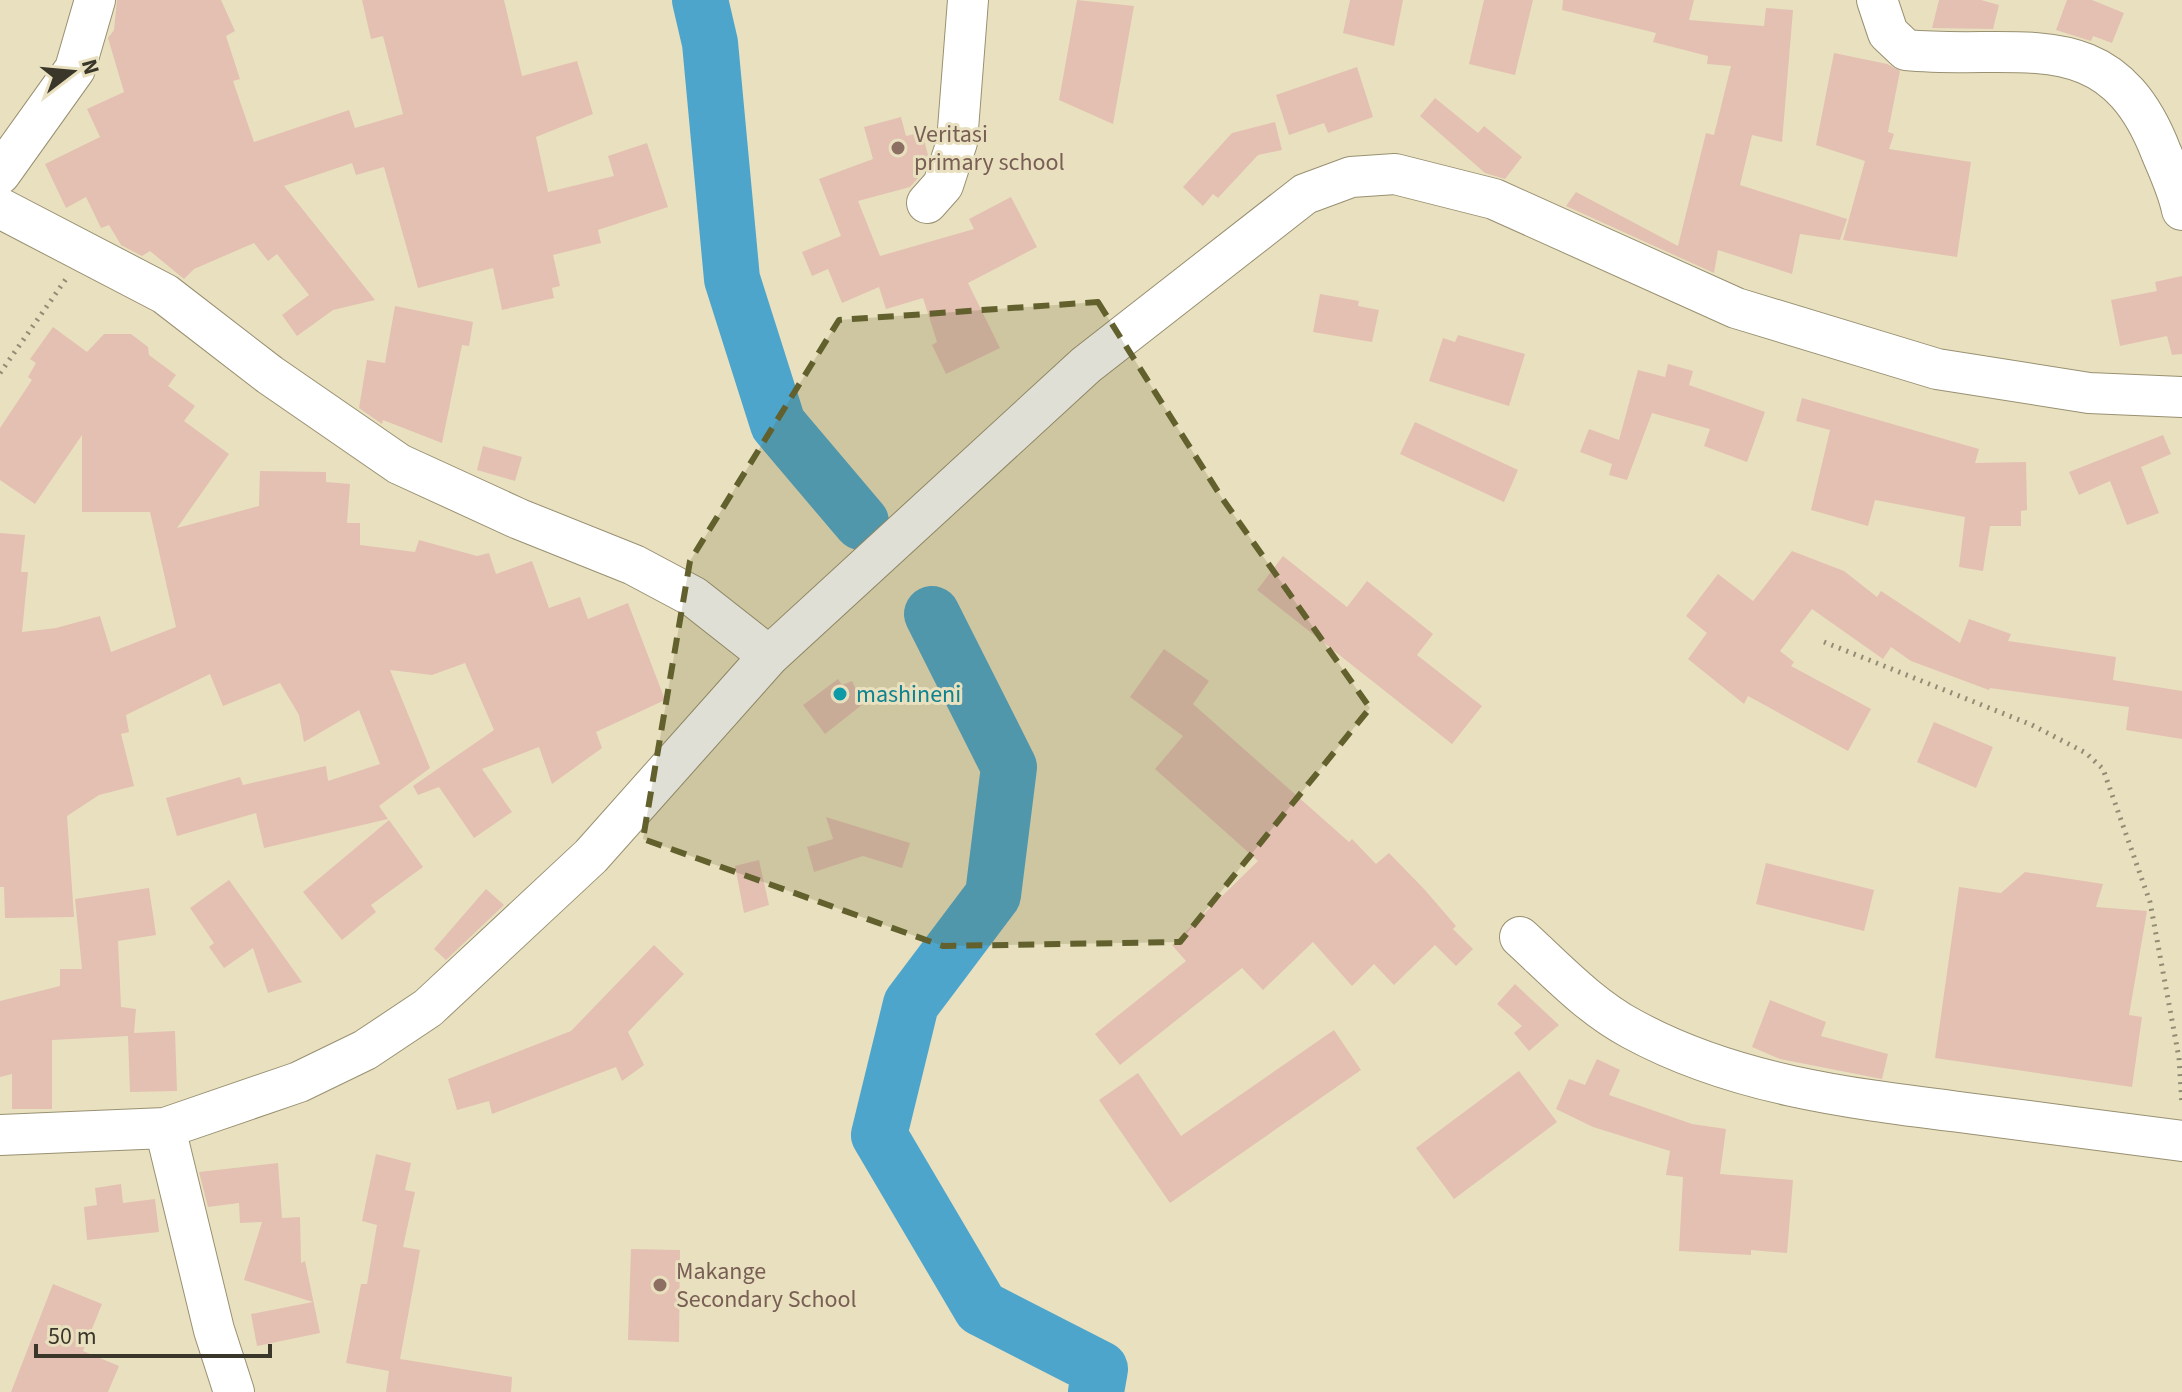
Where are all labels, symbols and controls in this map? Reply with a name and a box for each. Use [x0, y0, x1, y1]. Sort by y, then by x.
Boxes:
north arrow [32, 32, 112, 112]
text: N [73, 55, 108, 78]
place label: Veritasi primary school [914, 117, 1065, 180]
marker: Veritasi primary school [889, 139, 907, 157]
place label: mashineni [856, 677, 961, 712]
marker: mashineni [831, 685, 849, 703]
place label: Makange Secondary School [676, 1254, 857, 1317]
marker: Makange Secondary School [651, 1276, 669, 1294]
scale bar [36, 1308, 270, 1358]
text: 50 m [48, 1319, 97, 1354]

